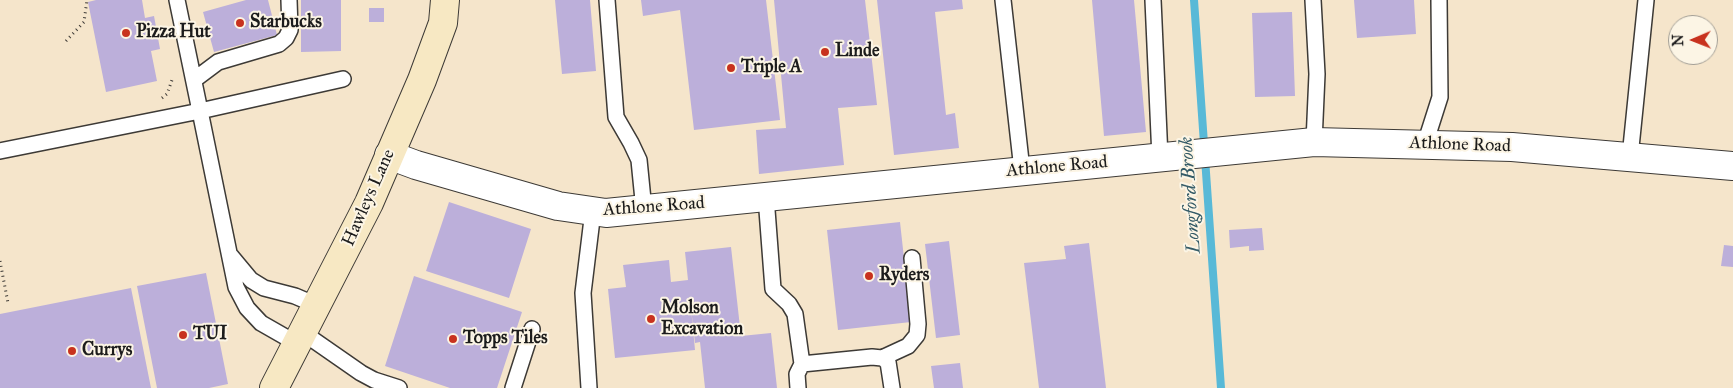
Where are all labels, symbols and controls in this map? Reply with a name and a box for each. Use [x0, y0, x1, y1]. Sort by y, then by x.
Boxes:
place label: Starbucks [250, 12, 322, 34]
north arrow [1668, 15, 1718, 65]
marker: Starbucks [234, 17, 246, 29]
place label: Pizza Hut [136, 22, 211, 44]
marker: Pizza Hut [120, 27, 132, 39]
text: N [1670, 34, 1687, 46]
place label: Linde [835, 41, 880, 63]
marker: Linde [819, 46, 831, 58]
place label: Triple A [741, 57, 802, 79]
marker: Triple A [725, 62, 737, 74]
street label: Athlone Road [1409, 132, 1511, 158]
water label: Longford Brook [1176, 136, 1206, 254]
street label: Hawleys Lane [338, 146, 400, 250]
street label: Athlone Road [1005, 152, 1109, 182]
street label: Athlone Road [602, 193, 706, 221]
place label: Ryders [879, 265, 929, 287]
marker: Ryders [863, 270, 875, 282]
place label: Molson Excavation [661, 298, 743, 340]
marker: Molson Excavation [645, 313, 657, 325]
place label: TUI [193, 324, 227, 346]
place label: Topps Tiles [463, 328, 548, 350]
marker: TUI [177, 329, 189, 341]
marker: Topps Tiles [447, 333, 459, 345]
place label: Currys [82, 340, 132, 362]
marker: Currys [66, 345, 78, 357]

